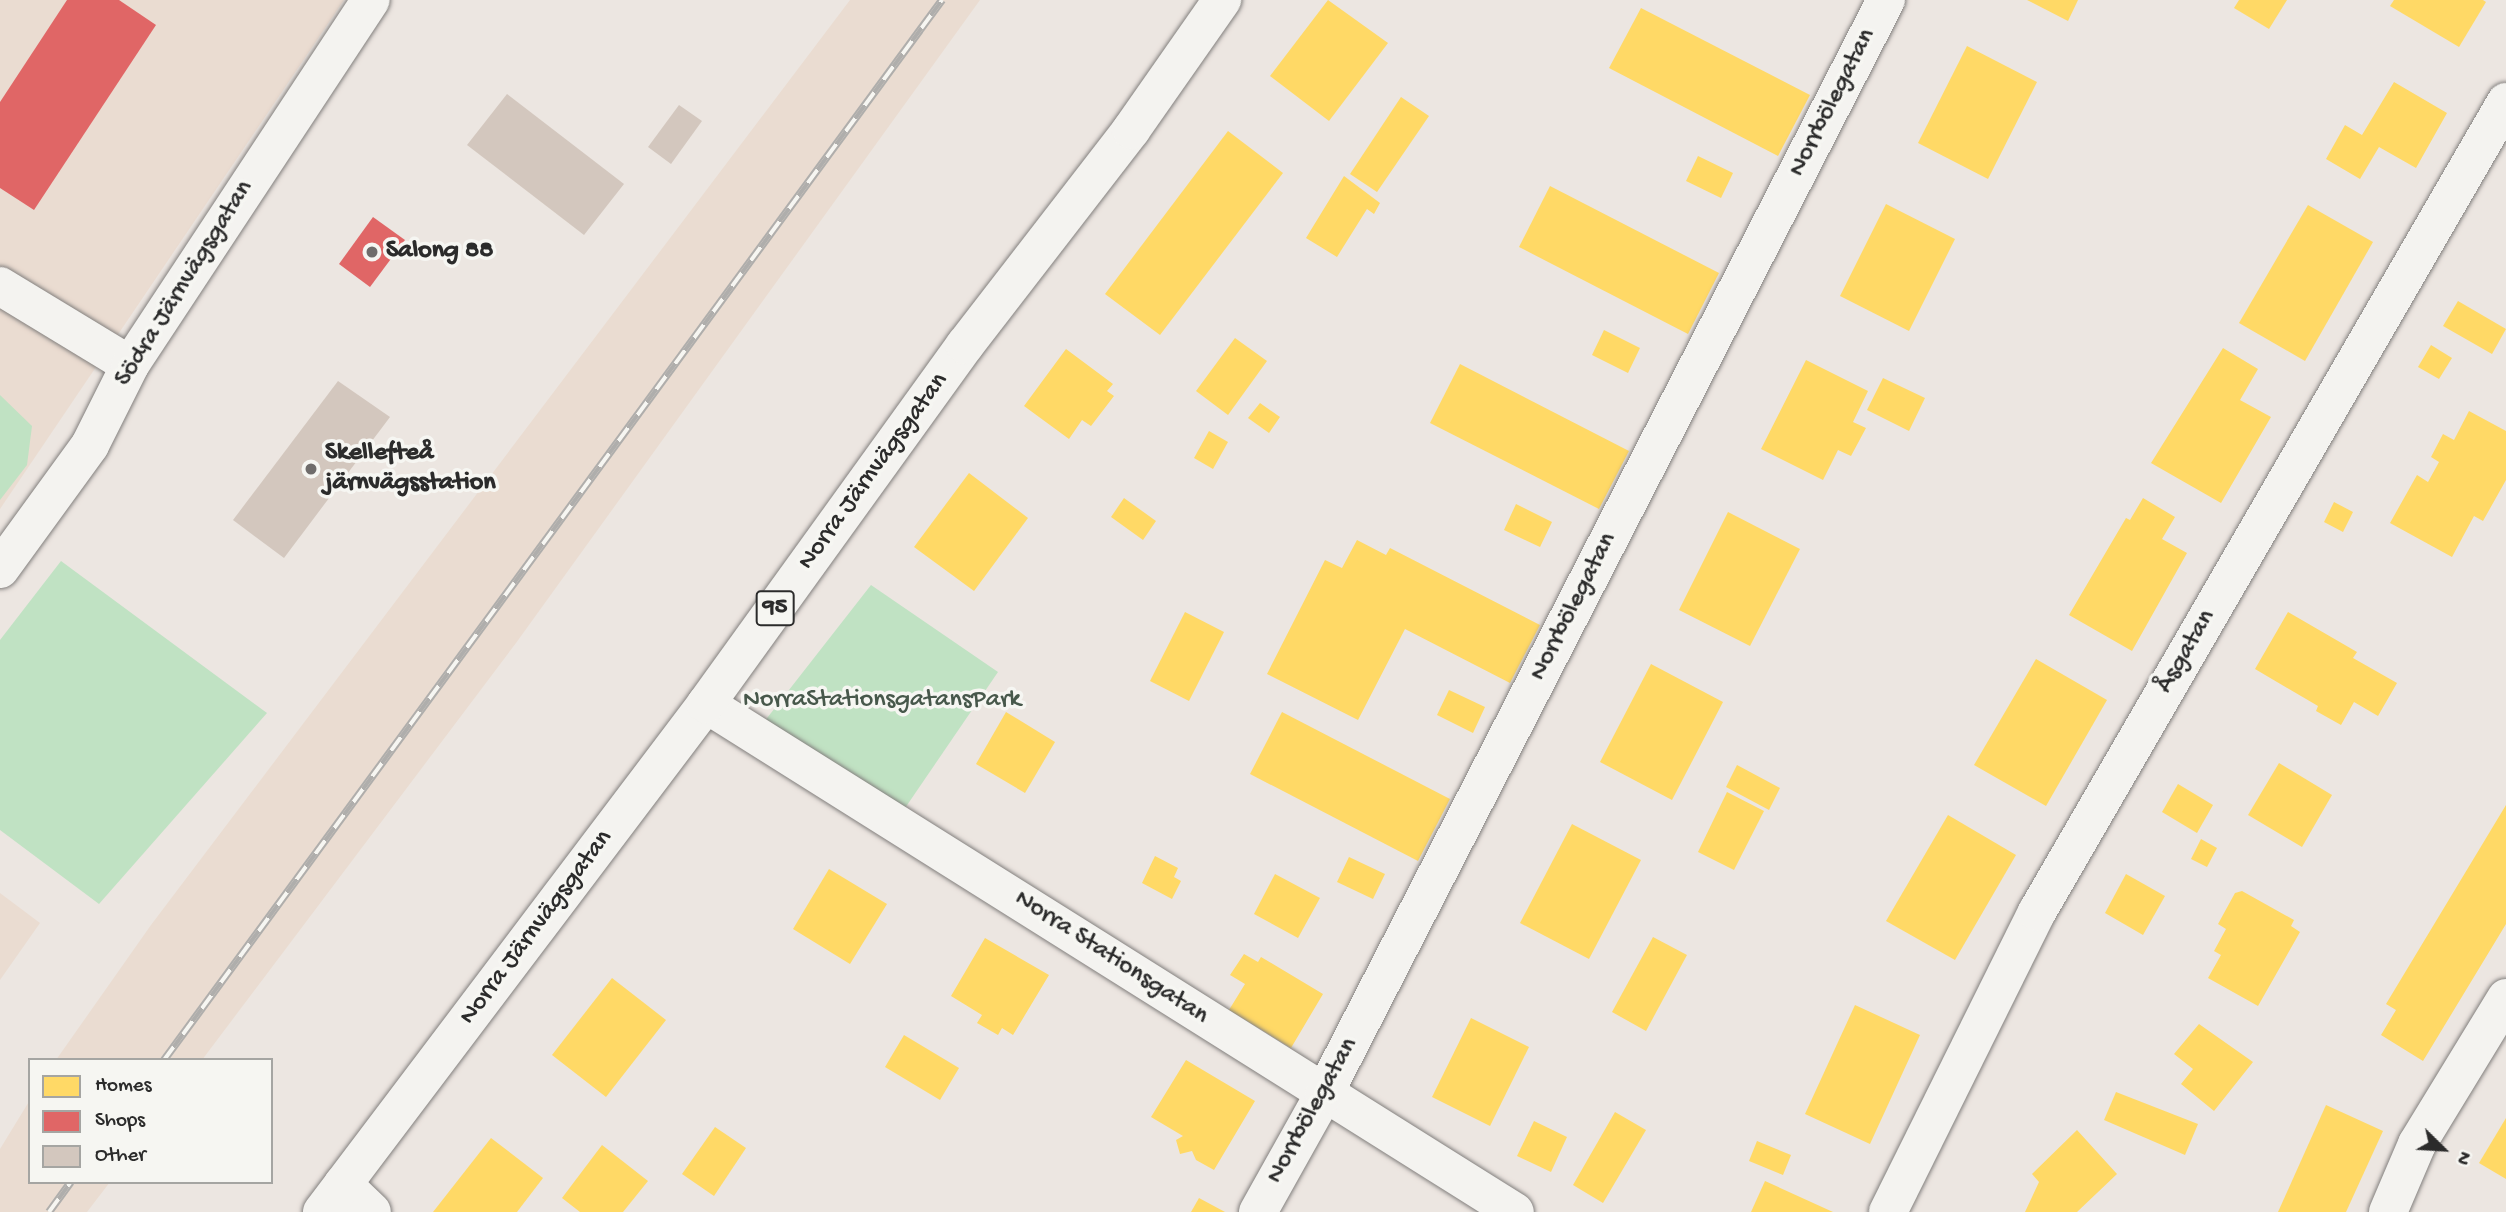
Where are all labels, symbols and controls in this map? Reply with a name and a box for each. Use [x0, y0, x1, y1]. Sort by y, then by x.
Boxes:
street label: Norrbölegatan [1782, 24, 1884, 182]
street label: Södra Järnvägsgatan [109, 175, 261, 393]
place label: Salong 88 [386, 236, 494, 268]
marker: Salong 88 [364, 244, 380, 260]
street label: Norra Järnvägsgatan [792, 367, 956, 577]
place label: Skellefteå järnvägsstation [325, 438, 496, 500]
marker: Skellefteå järnvägsstation [303, 461, 319, 477]
street label: Norrbölegatan [1523, 528, 1625, 686]
road number: 95 [754, 588, 796, 628]
street label: Åsgatan [2151, 605, 2223, 699]
park label: NorraStationsgatansPark [743, 685, 1021, 717]
street label: Norra Järnvägsgatan [453, 824, 621, 1032]
street label: Norra Stationsgatan [1008, 884, 1214, 1032]
street label: Norrbölegatan [1260, 1033, 1366, 1189]
legend [28, 1058, 273, 1184]
text: Homes [95, 1074, 151, 1099]
text: Shops [95, 1109, 145, 1134]
north arrow [2408, 1114, 2478, 1184]
text: Other [95, 1144, 146, 1169]
text: N [2450, 1147, 2476, 1168]

